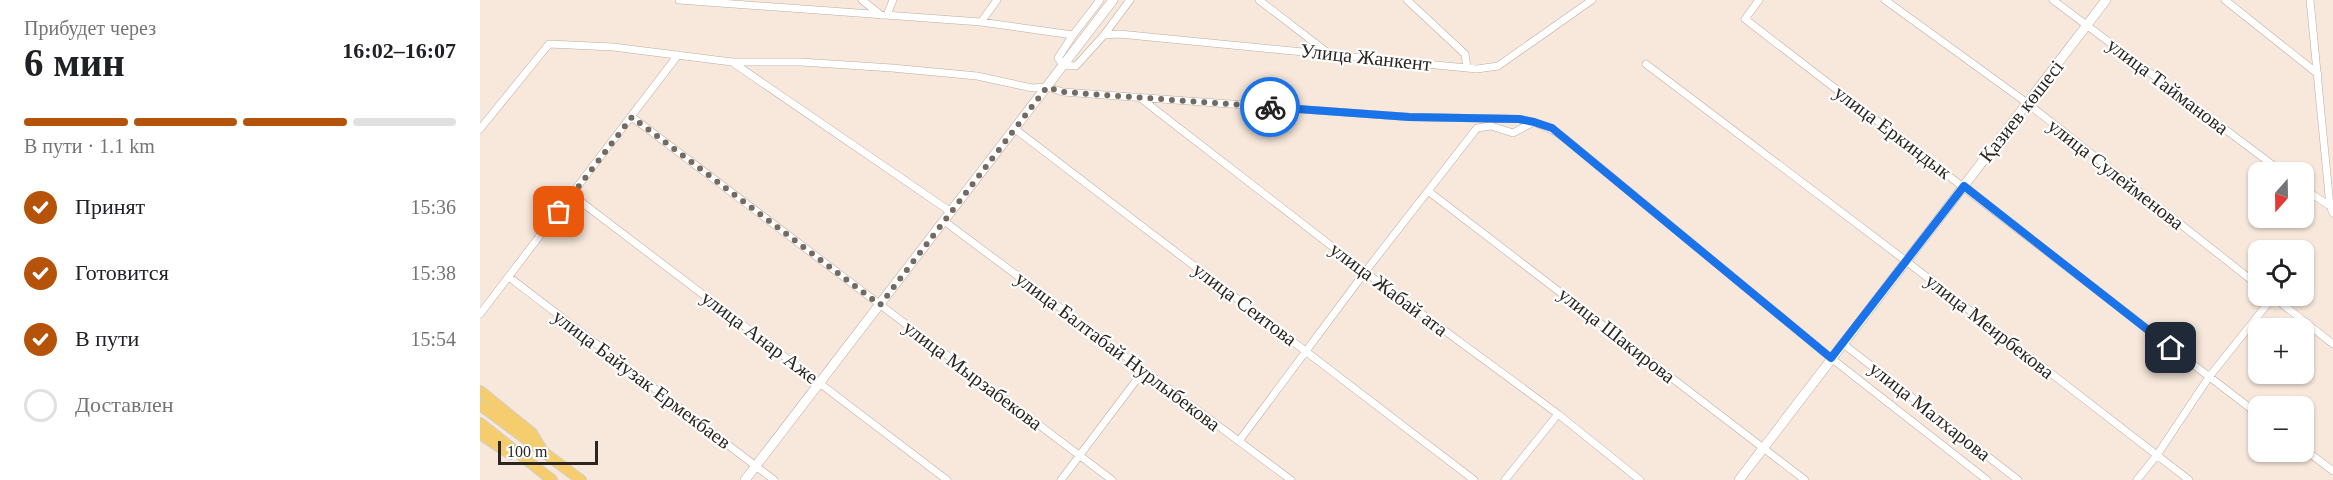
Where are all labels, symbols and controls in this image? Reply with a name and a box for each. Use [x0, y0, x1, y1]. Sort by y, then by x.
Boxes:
text: Прибудет через [24, 17, 156, 39]
street label: улица Тайманова [2103, 33, 2233, 140]
text: 16:02–16:07 [342, 38, 456, 63]
street label: Улица Жанкент [1299, 39, 1433, 76]
text: 6 мин [24, 41, 125, 84]
street label: Қазиев көшесі [1974, 55, 2069, 167]
courier [1240, 77, 1300, 137]
street label: улица Еркиндык [1829, 81, 1956, 184]
icon: bike [1254, 91, 1287, 124]
street label: улица Сулейменова [2043, 114, 2188, 235]
text: В пути · 1.1 km [24, 135, 155, 157]
north arrow [2248, 162, 2314, 228]
map controls [2248, 162, 2314, 462]
pin [533, 186, 584, 237]
icon: check [24, 191, 57, 224]
text: Принят [75, 194, 145, 219]
icon: bag [542, 195, 575, 228]
text: 15:36 [410, 196, 456, 218]
street label: улица Жабай ата [1325, 238, 1452, 341]
button: locate [2248, 240, 2314, 306]
icon: check [24, 257, 57, 290]
street label: улица Сеитова [1188, 258, 1301, 351]
text: Готовится [75, 260, 169, 285]
text: 15:38 [410, 262, 456, 284]
street label: улица Балтабай Нурлыбекова [1011, 267, 1225, 436]
street label: улица Меирбекова [1921, 269, 2059, 384]
street label: улица Шакирова [1554, 283, 1680, 388]
street label: улица Анар Аже [697, 286, 823, 389]
street label: улица Байузак Ермекбаев [548, 305, 735, 454]
street label: улица Мырзабекова [899, 316, 1047, 435]
button: + [2248, 318, 2314, 384]
pin [2145, 322, 2196, 373]
icon: check [24, 323, 57, 356]
text: В пути [75, 326, 139, 351]
text: 15:54 [410, 328, 456, 350]
icon: home [2154, 331, 2187, 364]
street label: улица Малхарова [1864, 357, 1995, 466]
text: Доставлен [75, 392, 174, 417]
button: − [2248, 396, 2314, 462]
scale bar [498, 438, 598, 466]
text: 100 m [507, 443, 547, 460]

